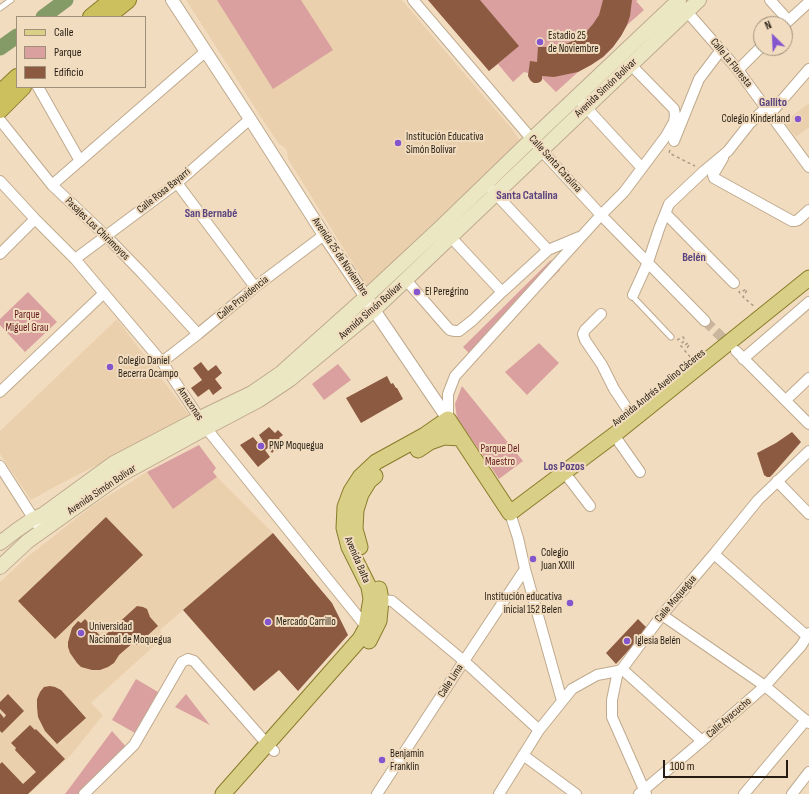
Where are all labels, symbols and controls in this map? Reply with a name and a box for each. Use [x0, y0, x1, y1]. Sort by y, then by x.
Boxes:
legend [16, 16, 146, 88]
north arrow [753, 16, 793, 56]
text: N [763, 18, 774, 33]
text: Calle [54, 25, 74, 40]
place label: Estadio 25 de Noviembre [548, 29, 599, 55]
street label: Calle La Floresta [707, 36, 755, 90]
marker: Estadio 25 de Noviembre [535, 37, 545, 47]
text: Parque [54, 45, 82, 60]
street label: Avenida Simón Bolívar [572, 56, 640, 120]
text: Edificio [54, 65, 83, 80]
district label: Gallito [759, 96, 787, 110]
place label: Colegio Kinderland [721, 112, 790, 126]
marker: Colegio Kinderland [793, 114, 803, 124]
place label: Institución Educativa Simón Bolívar [406, 130, 484, 156]
street label: Calle Santa Catalina [526, 133, 584, 195]
marker: Institución Educativa Simón Bolívar [393, 138, 403, 148]
street label: Calle Rosa Bayarri [135, 165, 193, 217]
district label: Santa Catalina [496, 189, 558, 203]
street label: Pasajes Los Chirimoyos [62, 195, 132, 263]
district label: San Bernabé [185, 207, 237, 221]
street label: Avenida 25 de Noviembre [309, 215, 371, 299]
district label: Belén [682, 251, 706, 265]
street label: Calle Providencia [215, 273, 271, 323]
street label: Avenida Simón Bolívar [336, 280, 406, 342]
place label: El Peregrino [425, 285, 469, 299]
marker: El Peregrino [412, 287, 422, 297]
park label: Parque Miguel Grau [5, 308, 49, 334]
street label: Avenida Andrés Avelino Cáceres [610, 346, 708, 430]
place label: Colegio Daniel Becerra Ocampo [118, 354, 178, 380]
marker: Colegio Daniel Becerra Ocampo [105, 362, 115, 372]
street label: Amazonas [174, 385, 206, 423]
place label: PNP Moquegua [269, 439, 324, 453]
marker: PNP Moquegua [256, 441, 266, 451]
park label: Parque Del Maestro [481, 442, 519, 468]
district label: Los Pozos [543, 460, 585, 474]
street label: Avenida Simón Bolívar [65, 462, 139, 518]
street label: Avenida Balta [341, 535, 373, 585]
place label: Colegio Juan XXIII [541, 546, 575, 572]
marker: Colegio Juan XXIII [528, 554, 538, 564]
street label: Calle Moquegua [652, 573, 700, 625]
place label: Institución educativa inicial 152 Belen [484, 590, 562, 616]
marker: Institución educativa inicial 152 Belen [565, 598, 575, 608]
place label: Mercado Carrillo [276, 615, 336, 629]
marker: Mercado Carrillo [263, 617, 273, 627]
place label: Universidad Nacional de Moquegua [89, 620, 171, 646]
marker: Universidad Nacional de Moquegua [76, 628, 86, 638]
place label: Iglesia Belén [635, 634, 681, 648]
marker: Iglesia Belén [622, 636, 632, 646]
street label: Calle Lima [435, 662, 467, 700]
street label: Calle Ayacucho [704, 695, 754, 741]
place label: Benjamin Franklin [390, 747, 424, 773]
scale bar [665, 752, 790, 778]
marker: Benjamin Franklin [377, 755, 387, 765]
text: 100 m [670, 759, 695, 774]

